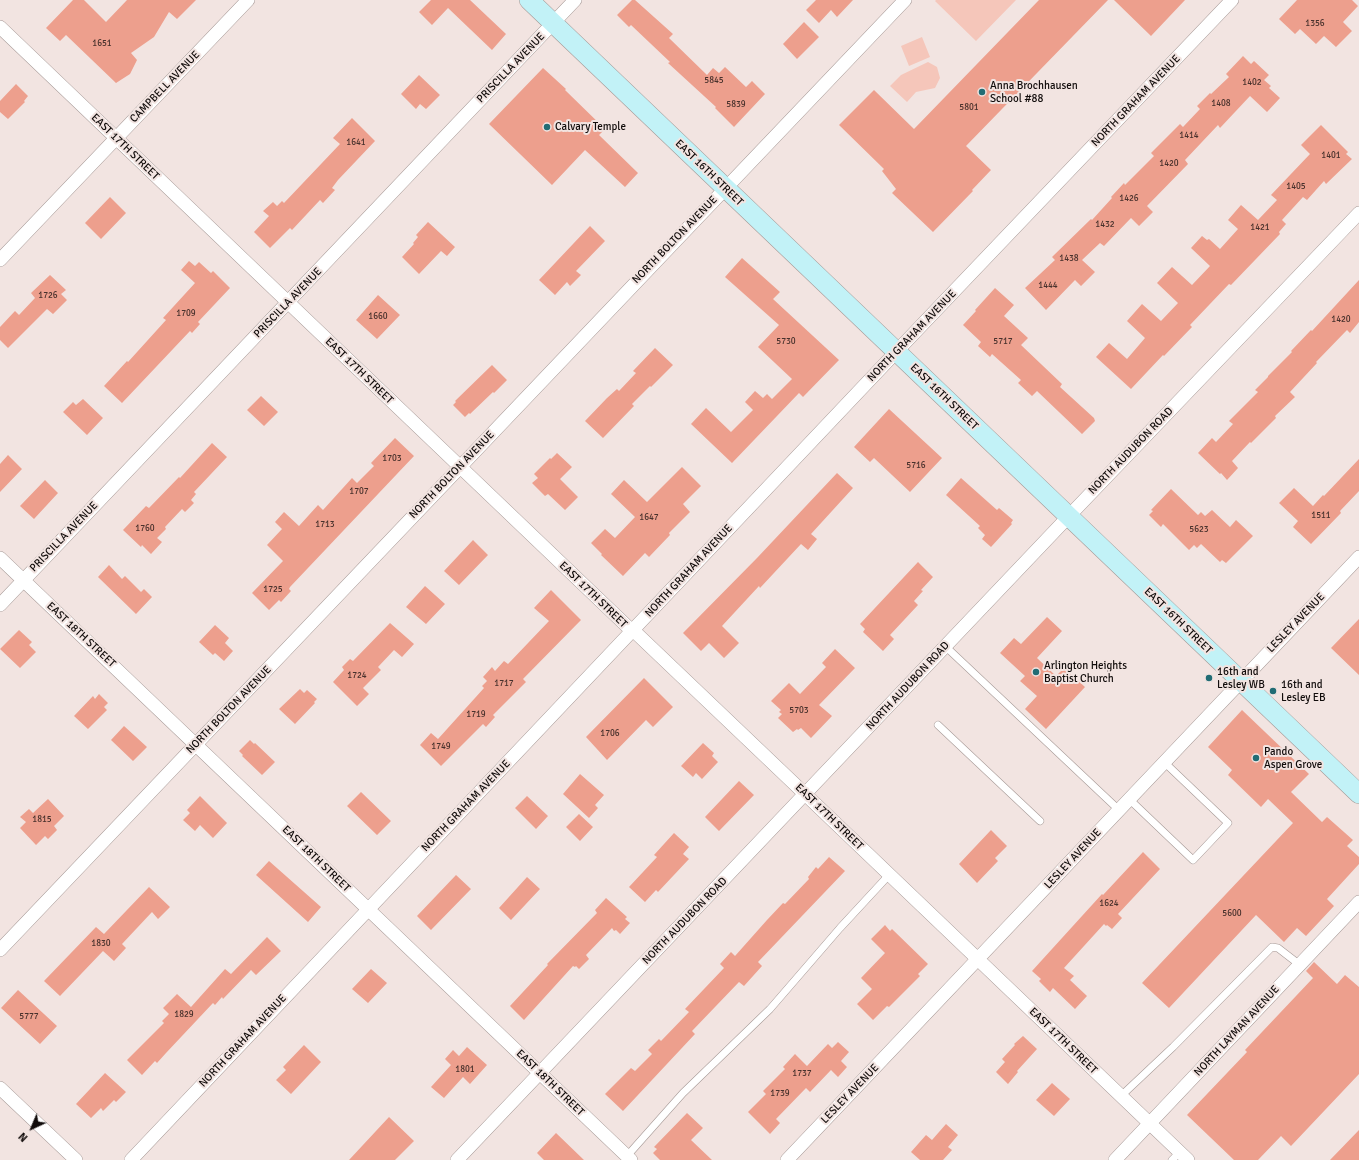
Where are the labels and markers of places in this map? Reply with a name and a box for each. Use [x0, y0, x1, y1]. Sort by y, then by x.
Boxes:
place label: Anna Brochhausen School #88 [990, 79, 1078, 105]
marker: Anna Brochhausen School #88 [977, 87, 987, 97]
place label: Calvary Temple [555, 120, 626, 134]
marker: Calvary Temple [542, 122, 552, 132]
place label: Arlington Heights Baptist Church [1044, 659, 1127, 685]
place label: 16th and Lesley WB [1217, 665, 1265, 691]
marker: Arlington Heights Baptist Church [1031, 667, 1041, 677]
marker: 16th and Lesley WB [1204, 673, 1214, 683]
place label: 16th and Lesley EB [1281, 678, 1326, 704]
marker: 16th and Lesley EB [1268, 686, 1278, 696]
place label: Pando Aspen Grove [1264, 745, 1322, 771]
marker: Pando Aspen Grove [1251, 753, 1261, 763]

